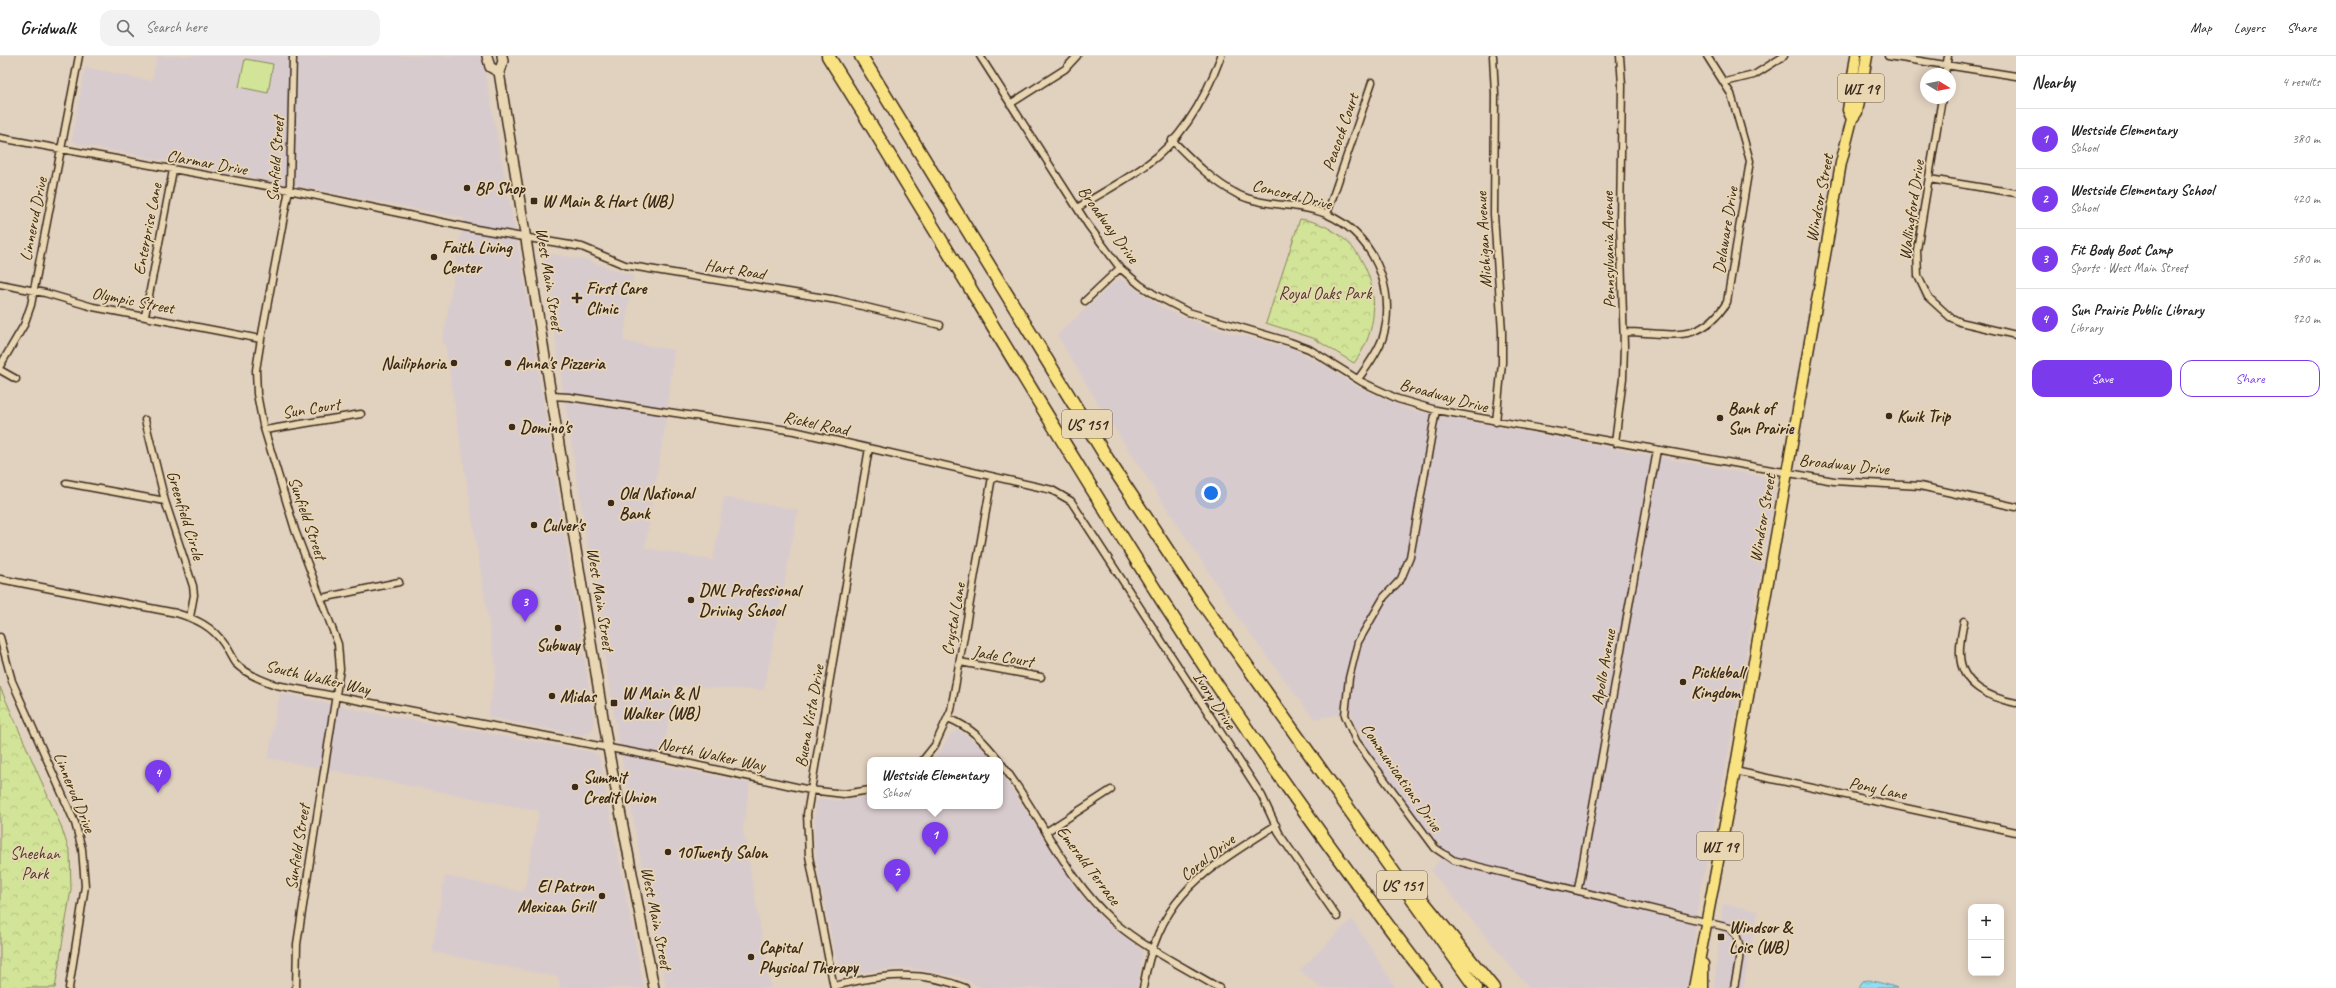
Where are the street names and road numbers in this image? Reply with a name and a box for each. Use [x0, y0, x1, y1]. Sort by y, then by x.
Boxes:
road number: WI 19 [1838, 74, 1884, 102]
street label: Peacock Court [1317, 89, 1364, 174]
street label: Sunfield Street [262, 113, 289, 203]
street label: Clarmar Drive [165, 145, 250, 180]
street label: Windsor Street [1801, 150, 1839, 244]
street label: Wallingford Drive [1894, 157, 1929, 261]
street label: Linnerud Drive [15, 174, 52, 263]
street label: Concord Drive [1250, 175, 1335, 215]
street label: Enterprise Lane [128, 180, 167, 277]
street label: Broadway Drive [1074, 182, 1145, 268]
street label: Delaware Drive [1708, 184, 1743, 275]
street label: Michigan Avenue [1470, 190, 1497, 289]
street label: Pennsylvania Avenue [1597, 190, 1620, 309]
street label: West Main Street [531, 226, 568, 334]
street label: Hart Road [703, 254, 769, 285]
street label: Olympic Street [90, 282, 178, 319]
street label: Broadway Drive [1397, 374, 1492, 418]
street label: Sun Court [281, 393, 344, 423]
street label: Rickel Road [781, 406, 853, 441]
road number: US 151 [1062, 410, 1112, 438]
street label: Broadway Drive [1798, 449, 1891, 480]
street label: Greenfield Circle [162, 468, 209, 564]
street label: Windsor Street [1744, 470, 1781, 564]
street label: Sunfield Street [284, 474, 332, 564]
street label: West Main Street [582, 546, 619, 654]
street label: Crystal Lane [937, 580, 970, 657]
street label: Apollo Avenue [1587, 626, 1621, 706]
street label: Jade Court [970, 641, 1037, 673]
street label: South Walker Way [263, 655, 374, 700]
street label: Buena Vista Drive [790, 662, 829, 769]
street label: Ivory Drive [1188, 667, 1242, 734]
street label: Communications Drive [1357, 719, 1448, 837]
street label: North Walker Way [657, 733, 768, 776]
street label: Linnerud Drive [49, 749, 101, 837]
street label: Pony Lane [1847, 772, 1910, 805]
street label: Sunfield Street [280, 801, 315, 891]
street label: Emerald Terrace [1052, 821, 1126, 910]
street label: Coral Drive [1176, 828, 1240, 885]
road number: WI 19 [1697, 832, 1743, 860]
street label: West Main Street [636, 865, 677, 973]
road number: US 151 [1377, 871, 1427, 899]

